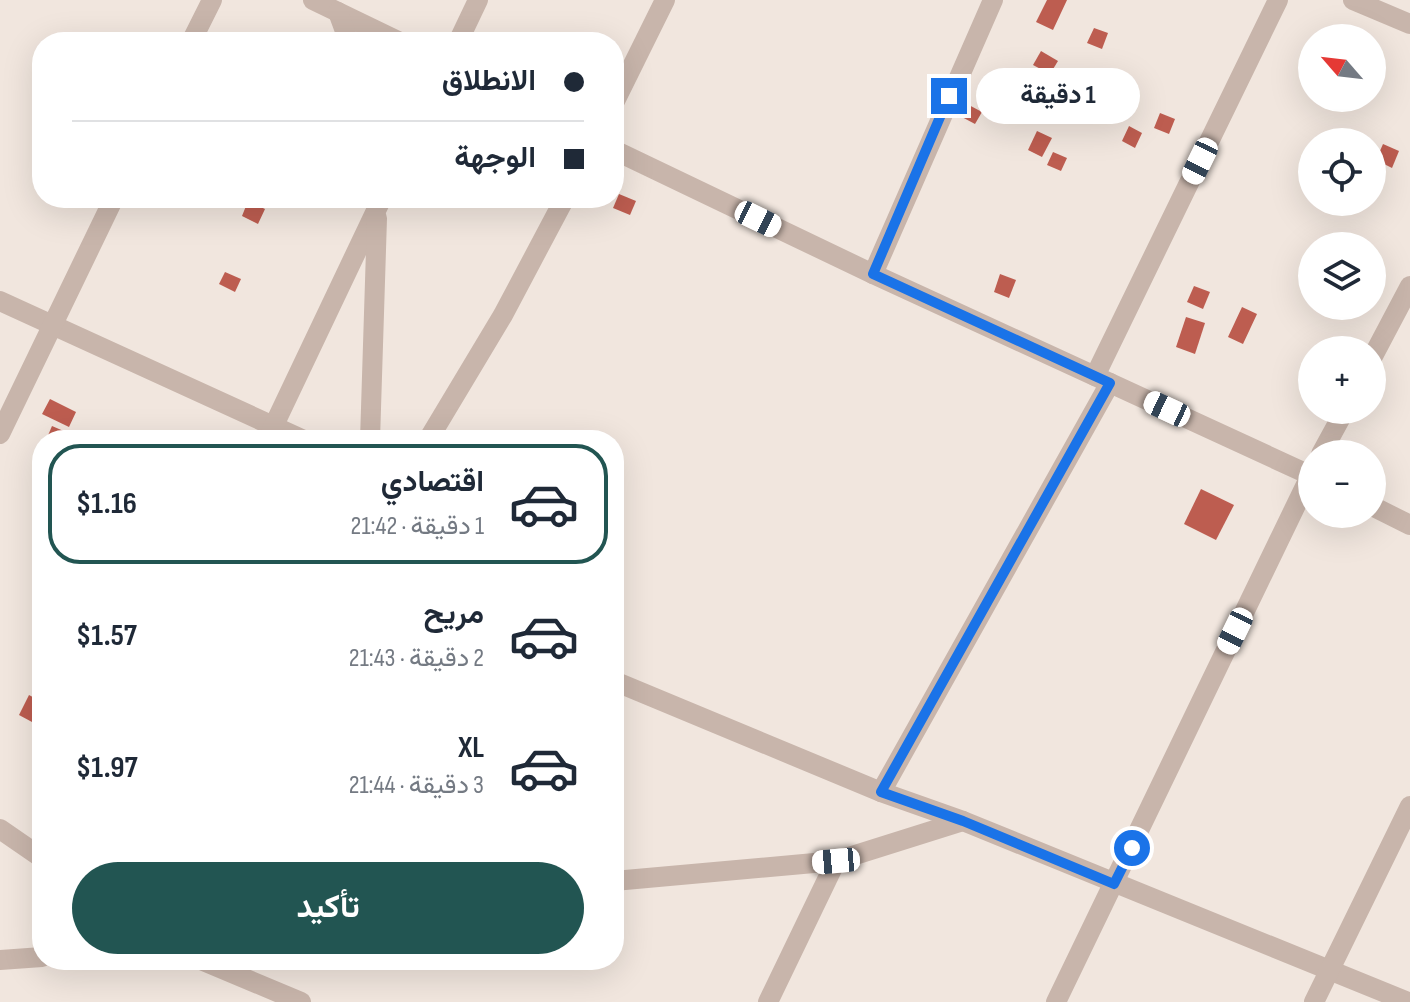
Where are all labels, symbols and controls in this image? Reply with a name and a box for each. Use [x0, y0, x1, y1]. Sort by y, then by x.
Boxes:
north arrow [1298, 24, 1386, 112]
map controls [1298, 24, 1386, 528]
text: الانطلاق [442, 63, 536, 99]
callout: 1 دقيقة [977, 68, 1141, 124]
route end [931, 78, 967, 114]
text: 1 دقيقة [1020, 80, 1096, 111]
button: locate [1298, 128, 1386, 216]
car [1179, 134, 1221, 188]
text: الوجهة [454, 140, 536, 176]
car [731, 198, 785, 240]
button: layers [1298, 232, 1386, 320]
button: + [1298, 336, 1386, 424]
car [1140, 388, 1194, 430]
button: − [1298, 440, 1386, 528]
text: اقتصادي [381, 464, 484, 500]
icon: car [508, 468, 580, 540]
text: $1.16 [76, 486, 137, 522]
text: 1 دقيقة · 21:42 [351, 511, 484, 542]
text: مريح [424, 596, 484, 632]
icon: car [508, 600, 580, 672]
car [1214, 604, 1256, 658]
text: $1.57 [76, 618, 137, 654]
text: 2 دقيقة · 21:43 [349, 643, 484, 674]
text: XL [458, 730, 484, 766]
icon: car [508, 732, 580, 804]
text: $1.97 [76, 750, 138, 786]
text: 3 دقيقة · 21:44 [349, 770, 484, 801]
route start [1114, 830, 1150, 866]
car [811, 847, 861, 875]
button: تأكيد [72, 862, 584, 954]

